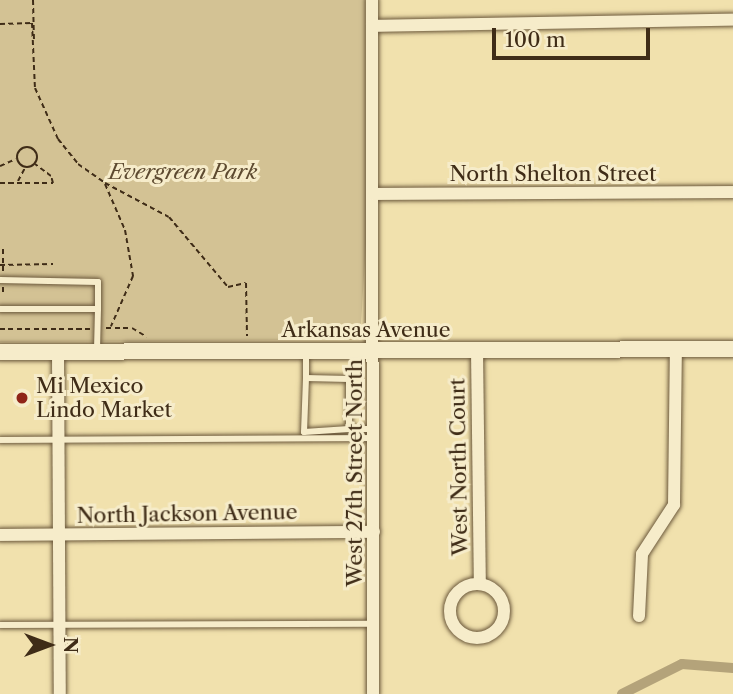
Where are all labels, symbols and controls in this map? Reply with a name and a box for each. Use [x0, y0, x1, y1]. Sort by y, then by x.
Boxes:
scale bar [495, 14, 652, 58]
text: 100 m [505, 27, 566, 52]
park label: Evergreen Park [109, 159, 257, 185]
street label: North Shelton Street [450, 161, 656, 187]
street label: Arkansas Avenue [281, 317, 451, 343]
street label: West 27th Street North [342, 359, 368, 587]
place label: Mi Mexico Lindo Market [36, 373, 172, 423]
street label: West North Court [445, 378, 473, 556]
marker: Mi Mexico Lindo Market [14, 390, 30, 406]
street label: North Jackson Avenue [76, 499, 298, 529]
north arrow [14, 610, 84, 680]
text: N [59, 637, 82, 653]

